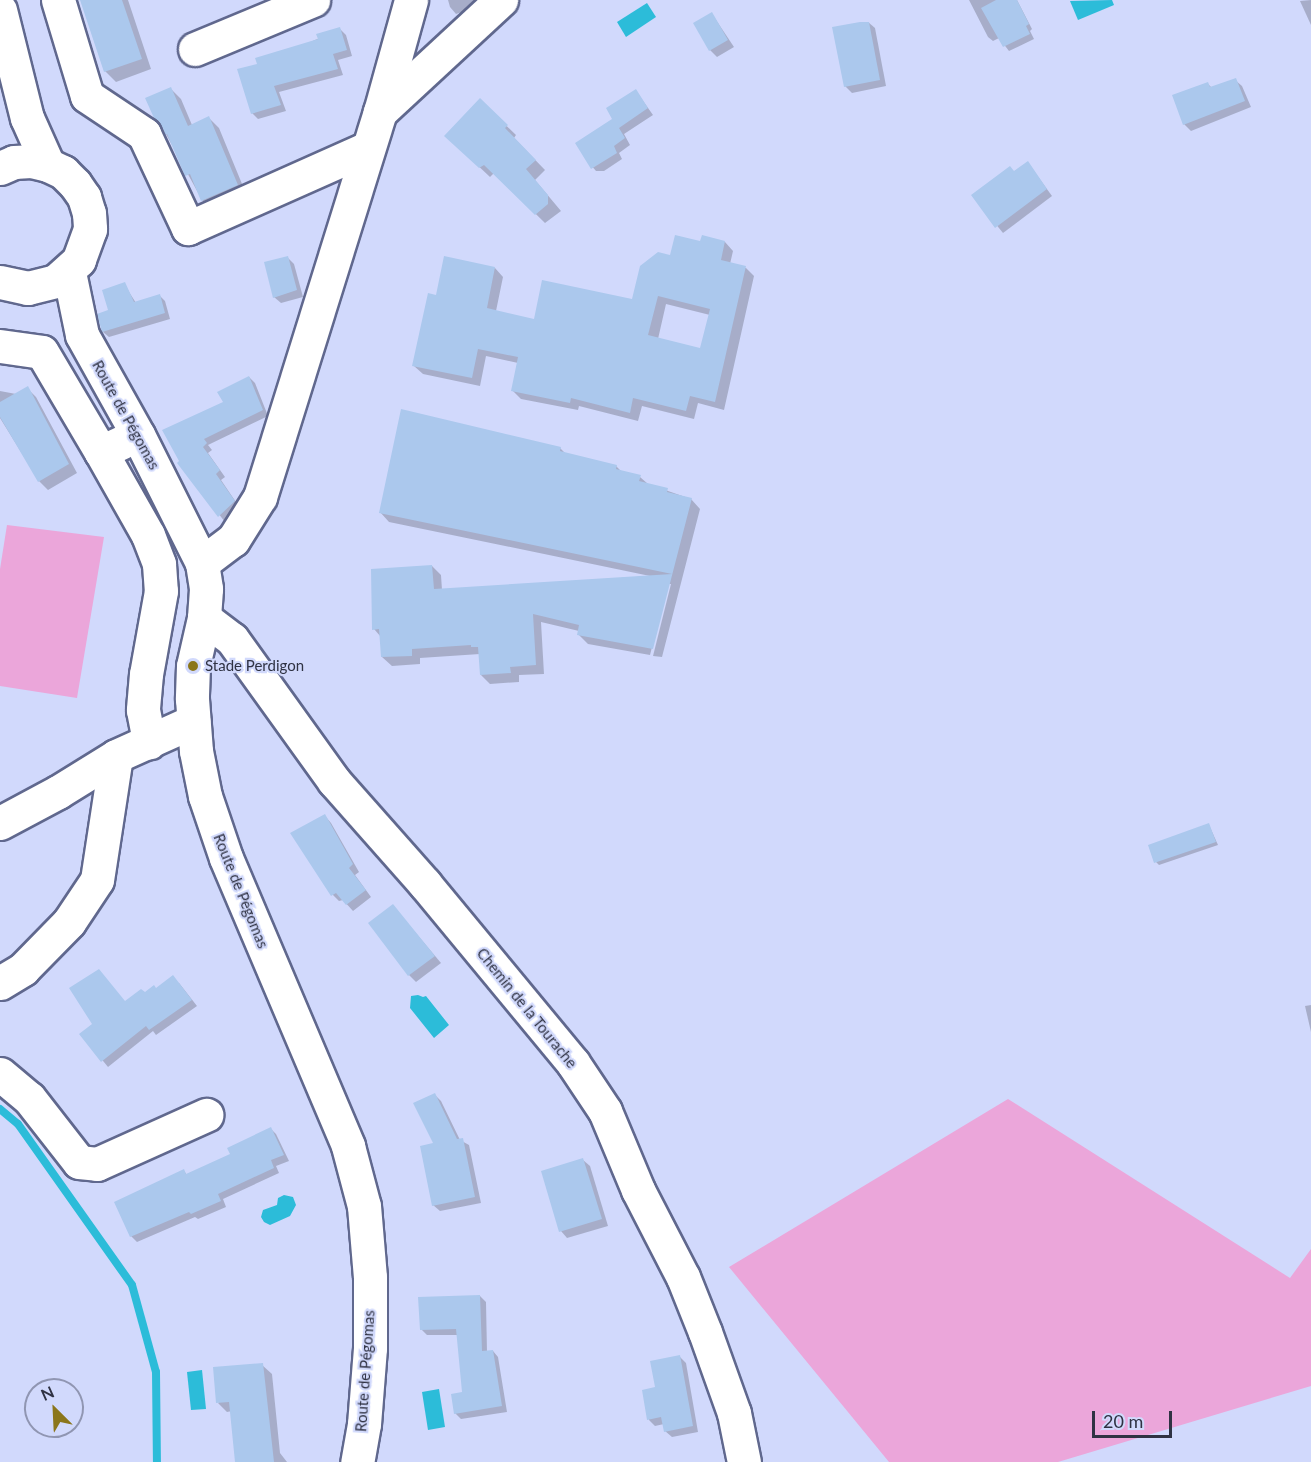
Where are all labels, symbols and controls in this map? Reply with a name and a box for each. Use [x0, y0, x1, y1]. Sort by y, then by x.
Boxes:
street label: Route de Pégomas [89, 357, 163, 473]
place label: Stade Perdigon [205, 657, 304, 675]
marker: Stade Perdigon [186, 659, 200, 673]
street label: Route de Pégomas [210, 831, 272, 951]
street label: Chemin de la Tourache [473, 944, 581, 1072]
street label: Route de Pégomas [352, 1310, 378, 1432]
north arrow [24, 1378, 84, 1438]
text: N [38, 1382, 57, 1404]
scale bar [1095, 1399, 1174, 1437]
text: 20 m [1103, 1410, 1143, 1432]

